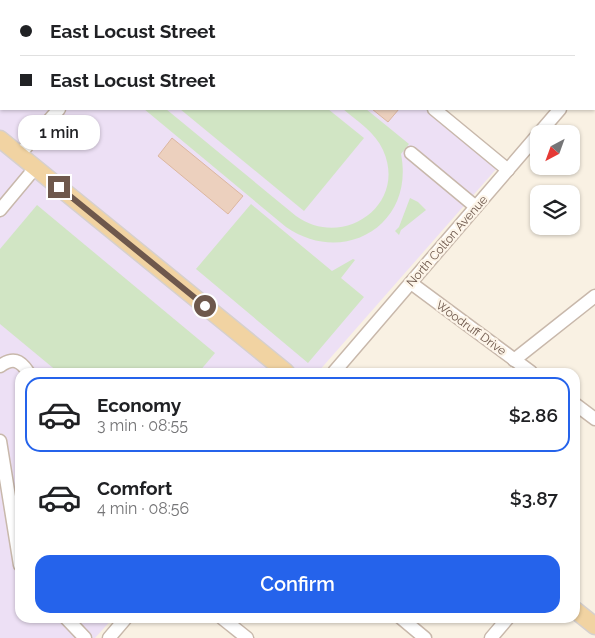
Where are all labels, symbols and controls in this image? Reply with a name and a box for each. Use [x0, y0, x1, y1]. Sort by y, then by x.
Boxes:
text: East Locust Street [50, 20, 216, 42]
text: East Locust Street [50, 69, 216, 91]
callout: 1 min [18, 114, 100, 150]
text: 1 min [39, 123, 79, 142]
north arrow [530, 125, 580, 175]
map controls [530, 125, 580, 235]
route end [48, 176, 70, 198]
button: layers [530, 185, 580, 235]
street label: North Colton Avenue [404, 193, 490, 289]
route start [194, 295, 216, 317]
street label: Woodruff Drive [433, 298, 509, 358]
icon: car [37, 392, 82, 437]
text: Economy [97, 394, 181, 416]
text: $2.86 [509, 404, 558, 426]
text: 3 min · 08:55 [97, 416, 188, 435]
icon: car [37, 475, 82, 520]
text: Comfort [97, 477, 172, 499]
text: $3.87 [510, 487, 558, 509]
text: 4 min · 08:56 [97, 499, 189, 518]
button: Confirm [35, 555, 560, 613]

